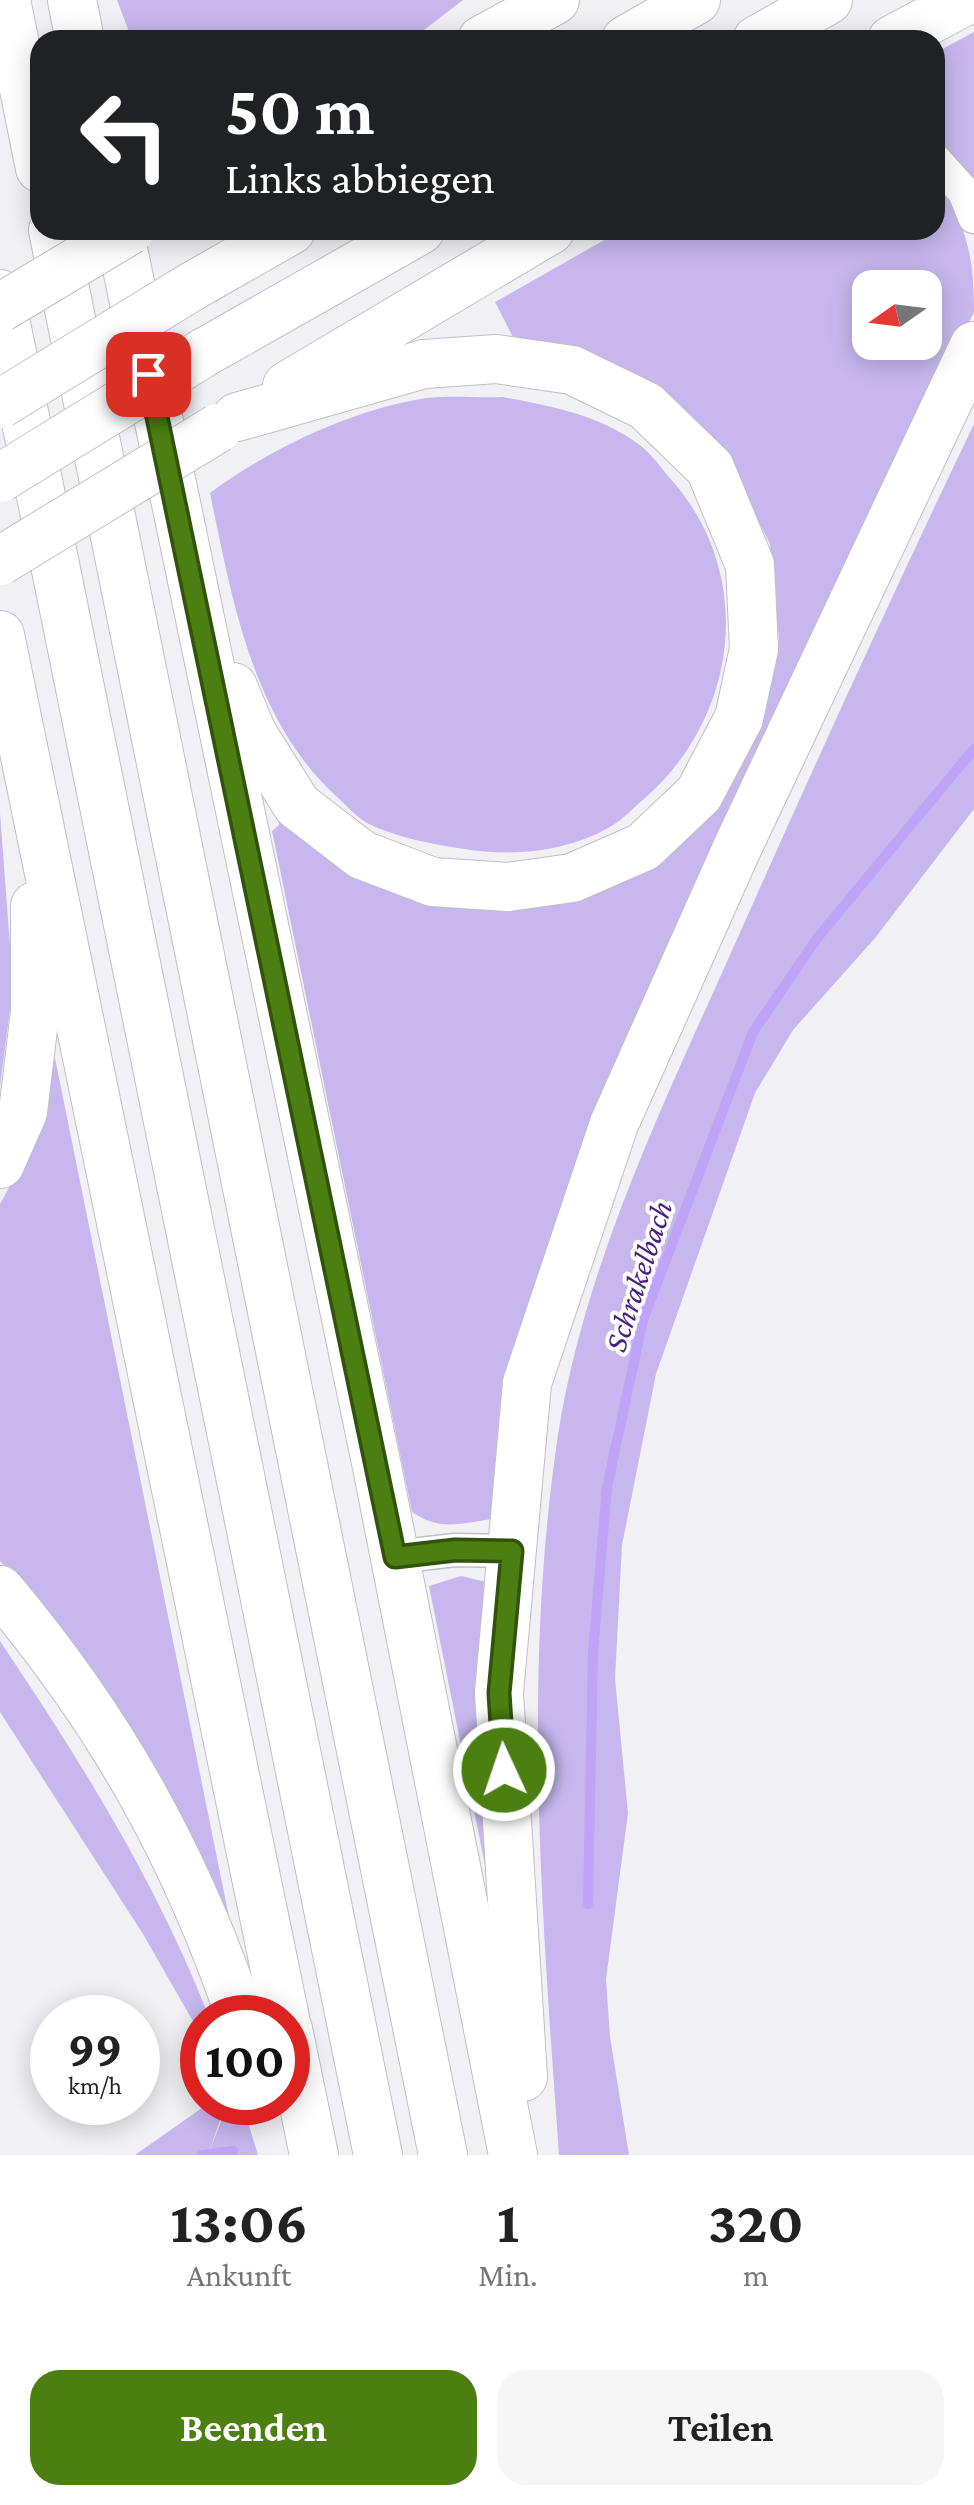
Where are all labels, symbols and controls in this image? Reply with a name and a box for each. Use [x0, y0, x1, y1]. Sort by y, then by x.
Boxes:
icon: left [60, 70, 190, 200]
text: 50 m [225, 71, 375, 149]
text: Links abbiegen [225, 153, 495, 203]
north arrow [852, 270, 942, 360]
map controls [852, 270, 942, 360]
pin [106, 332, 191, 417]
icon: arrive [121, 347, 176, 402]
water label: Schrakelbach [597, 1196, 679, 1356]
position arrow [452, 1718, 556, 1822]
speed limit sign: 100 [180, 1995, 310, 2125]
text: 99 [68, 2020, 122, 2076]
text: km/h [68, 2072, 122, 2099]
text: 13:06 [170, 2188, 308, 2255]
text: 1 [497, 2188, 519, 2255]
text: 320 [708, 2188, 804, 2255]
text: Ankunft [187, 2257, 291, 2293]
text: Min. [478, 2257, 538, 2293]
text: m [743, 2257, 769, 2293]
button: Beenden [30, 2370, 477, 2485]
button: Teilen [497, 2370, 944, 2485]

